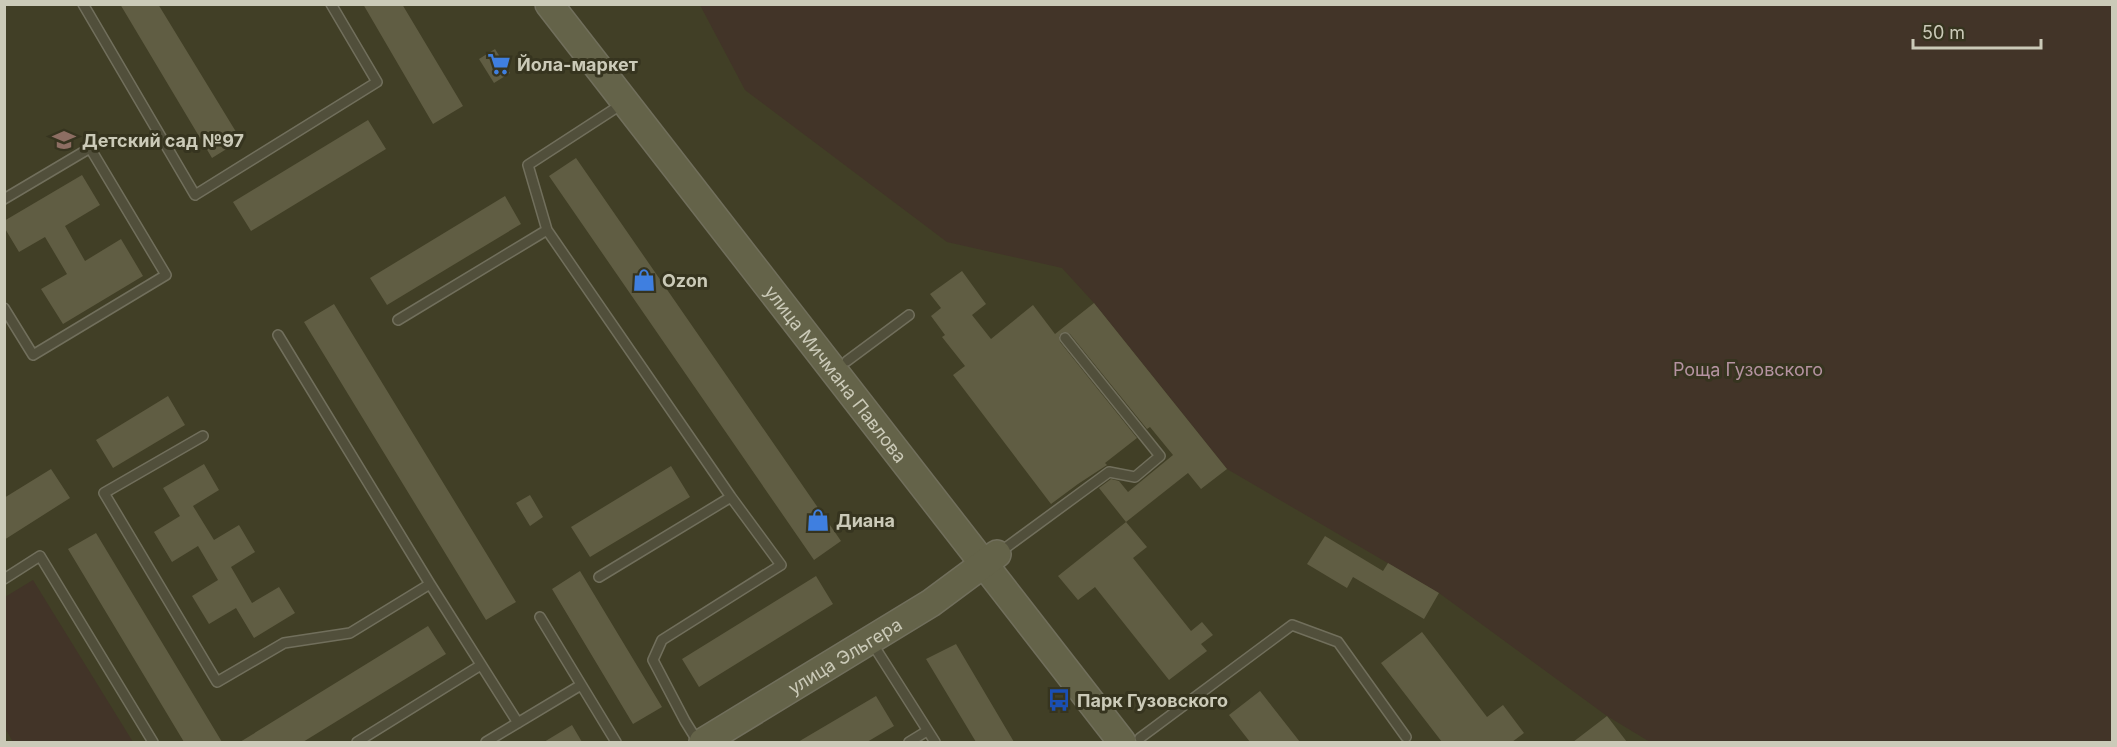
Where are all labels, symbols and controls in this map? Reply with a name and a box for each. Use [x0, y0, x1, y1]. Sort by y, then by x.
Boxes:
scale bar [1913, 12, 2040, 50]
text: 50 m [1922, 22, 1965, 43]
supermarket icon: Йола-маркет [486, 51, 512, 77]
place label: Йола-маркет [517, 54, 638, 75]
school or university icon: Детский сад №97 [51, 127, 77, 153]
place label: Детский сад №97 [82, 130, 244, 151]
shop icon: Ozon [631, 267, 657, 293]
place label: Ozon [662, 270, 708, 291]
street label: улица Мичмана Павлова [761, 281, 911, 466]
park label: Роща Гузовского [1673, 359, 1823, 380]
shop icon: Диана [805, 507, 831, 533]
place label: Диана [836, 510, 895, 531]
street label: улица Эльгера [784, 613, 905, 698]
bus stop icon: Парк Гузовского [1046, 687, 1072, 713]
place label: Парк Гузовского [1077, 690, 1228, 711]

